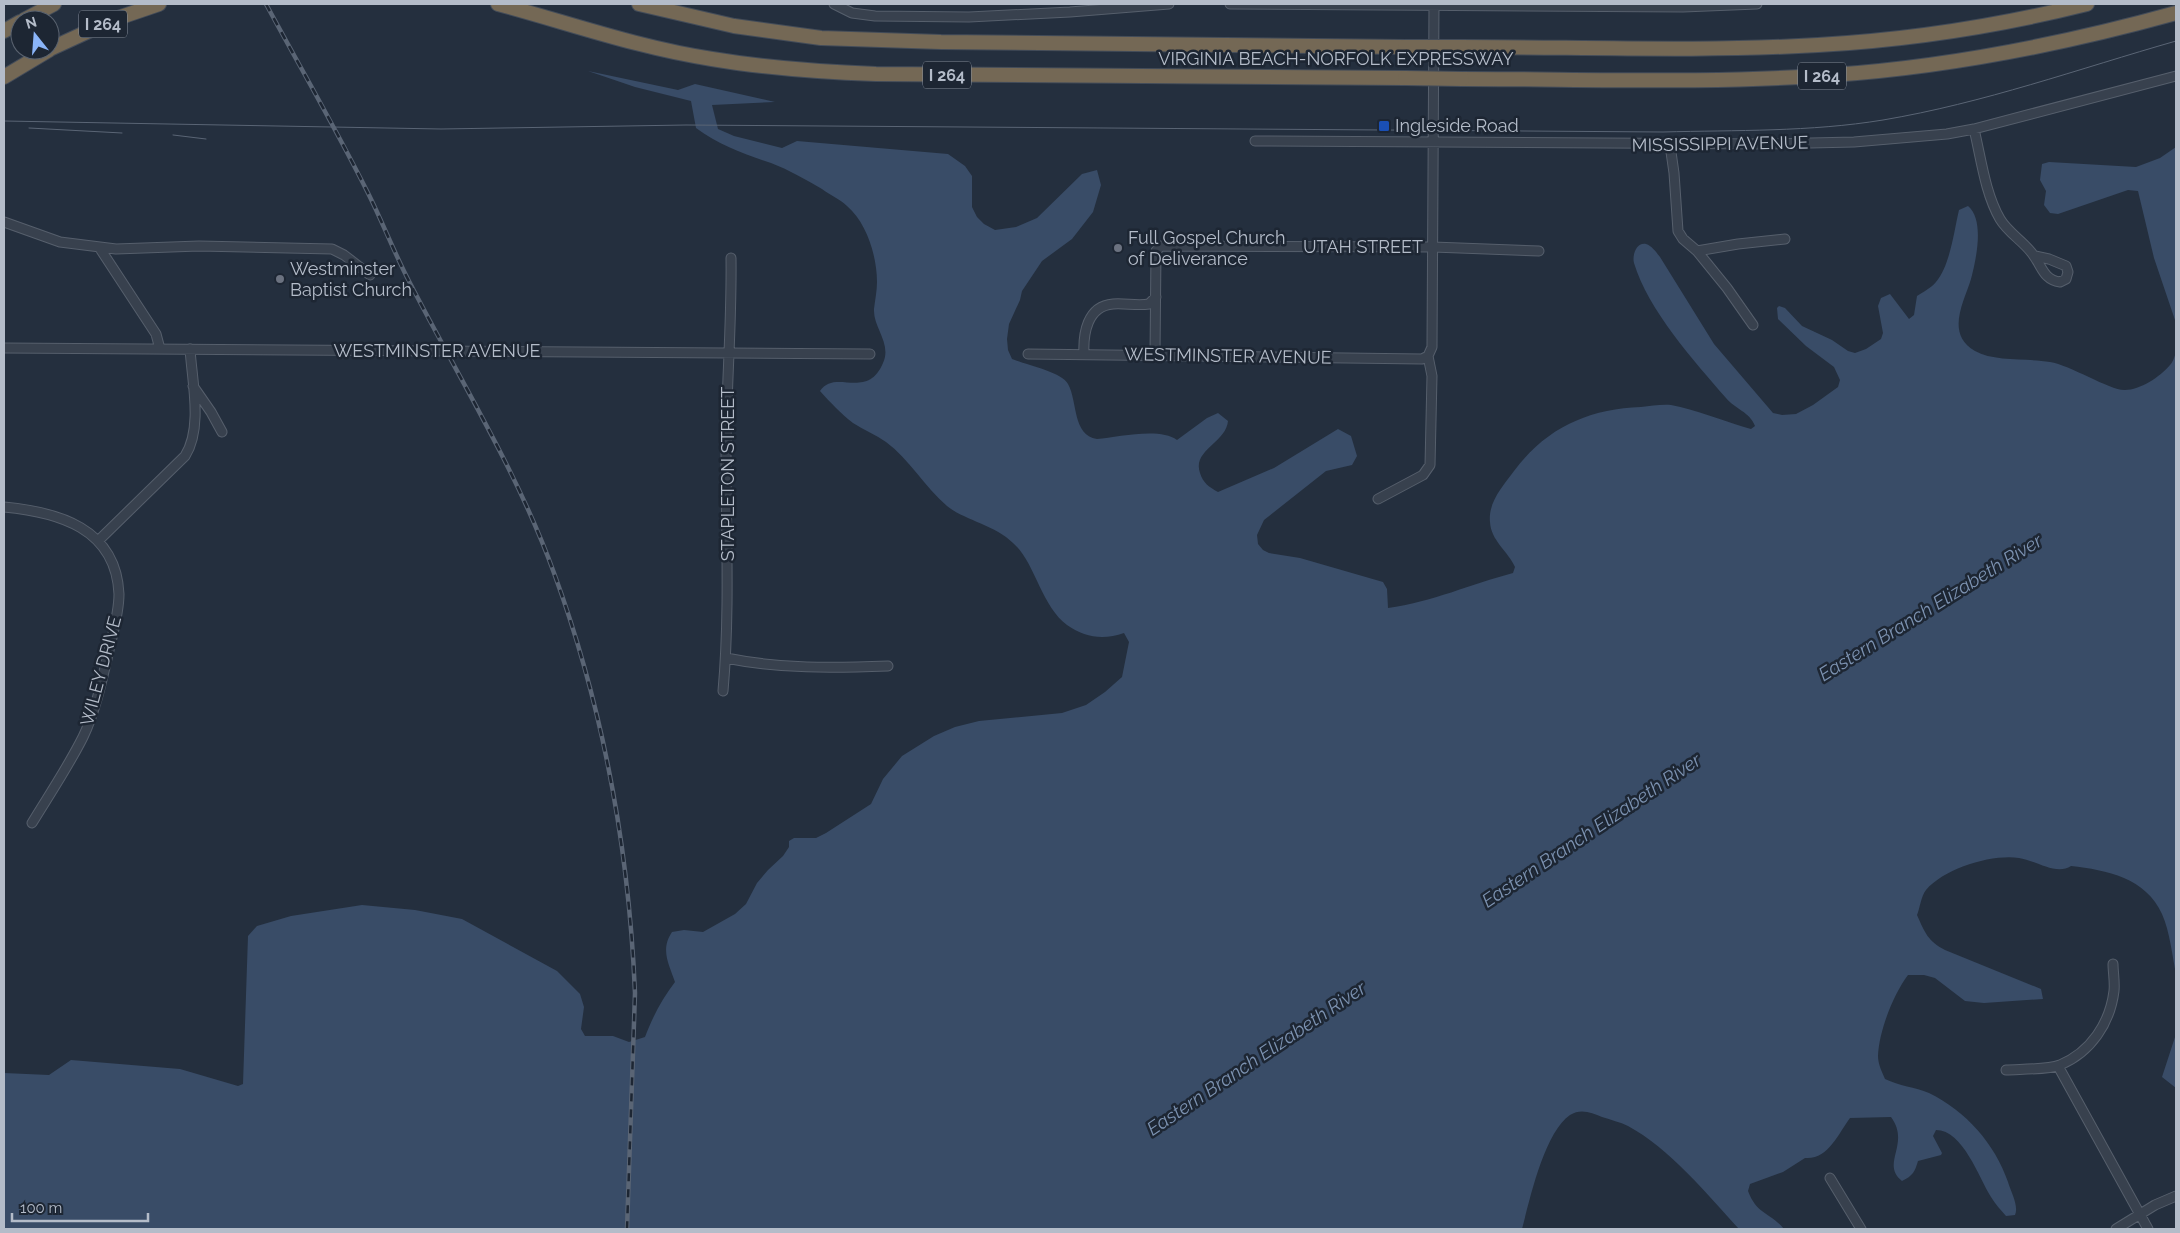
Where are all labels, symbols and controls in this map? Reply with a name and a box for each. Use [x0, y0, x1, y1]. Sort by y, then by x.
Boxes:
north arrow [10, 10, 60, 60]
road number: I 264 [79, 10, 127, 38]
text: N [24, 13, 39, 32]
street label: VIRGINIA BEACH-NORFOLK EXPRESSWAY [1158, 48, 1514, 69]
road number: I 264 [923, 62, 971, 88]
road number: I 264 [1798, 62, 1846, 90]
place label: Ingleside Road [1395, 115, 1519, 136]
marker: Ingleside Road [1377, 119, 1391, 133]
street label: MISSISSIPPI AVENUE [1632, 131, 1808, 156]
place label: Full Gospel Church of Deliverance [1128, 227, 1285, 269]
street label: UTAH STREET [1303, 236, 1423, 257]
marker: Full Gospel Church of Deliverance [1112, 242, 1124, 254]
place label: Westminster Baptist Church [290, 258, 412, 300]
marker: Westminster Baptist Church [274, 273, 286, 285]
street label: WESTMINSTER AVENUE [333, 340, 541, 361]
street label: WESTMINSTER AVENUE [1124, 343, 1332, 368]
street label: STAPLETON STREET [717, 387, 738, 561]
water label: Eastern Branch Elizabeth River [1814, 528, 2047, 685]
street label: WILEY DRIVE [76, 614, 125, 728]
water label: Eastern Branch Elizabeth River [1477, 748, 1706, 912]
water label: Eastern Branch Elizabeth River [1142, 976, 1371, 1140]
scale bar [12, 1190, 149, 1222]
text: 100 m [20, 1199, 62, 1217]

